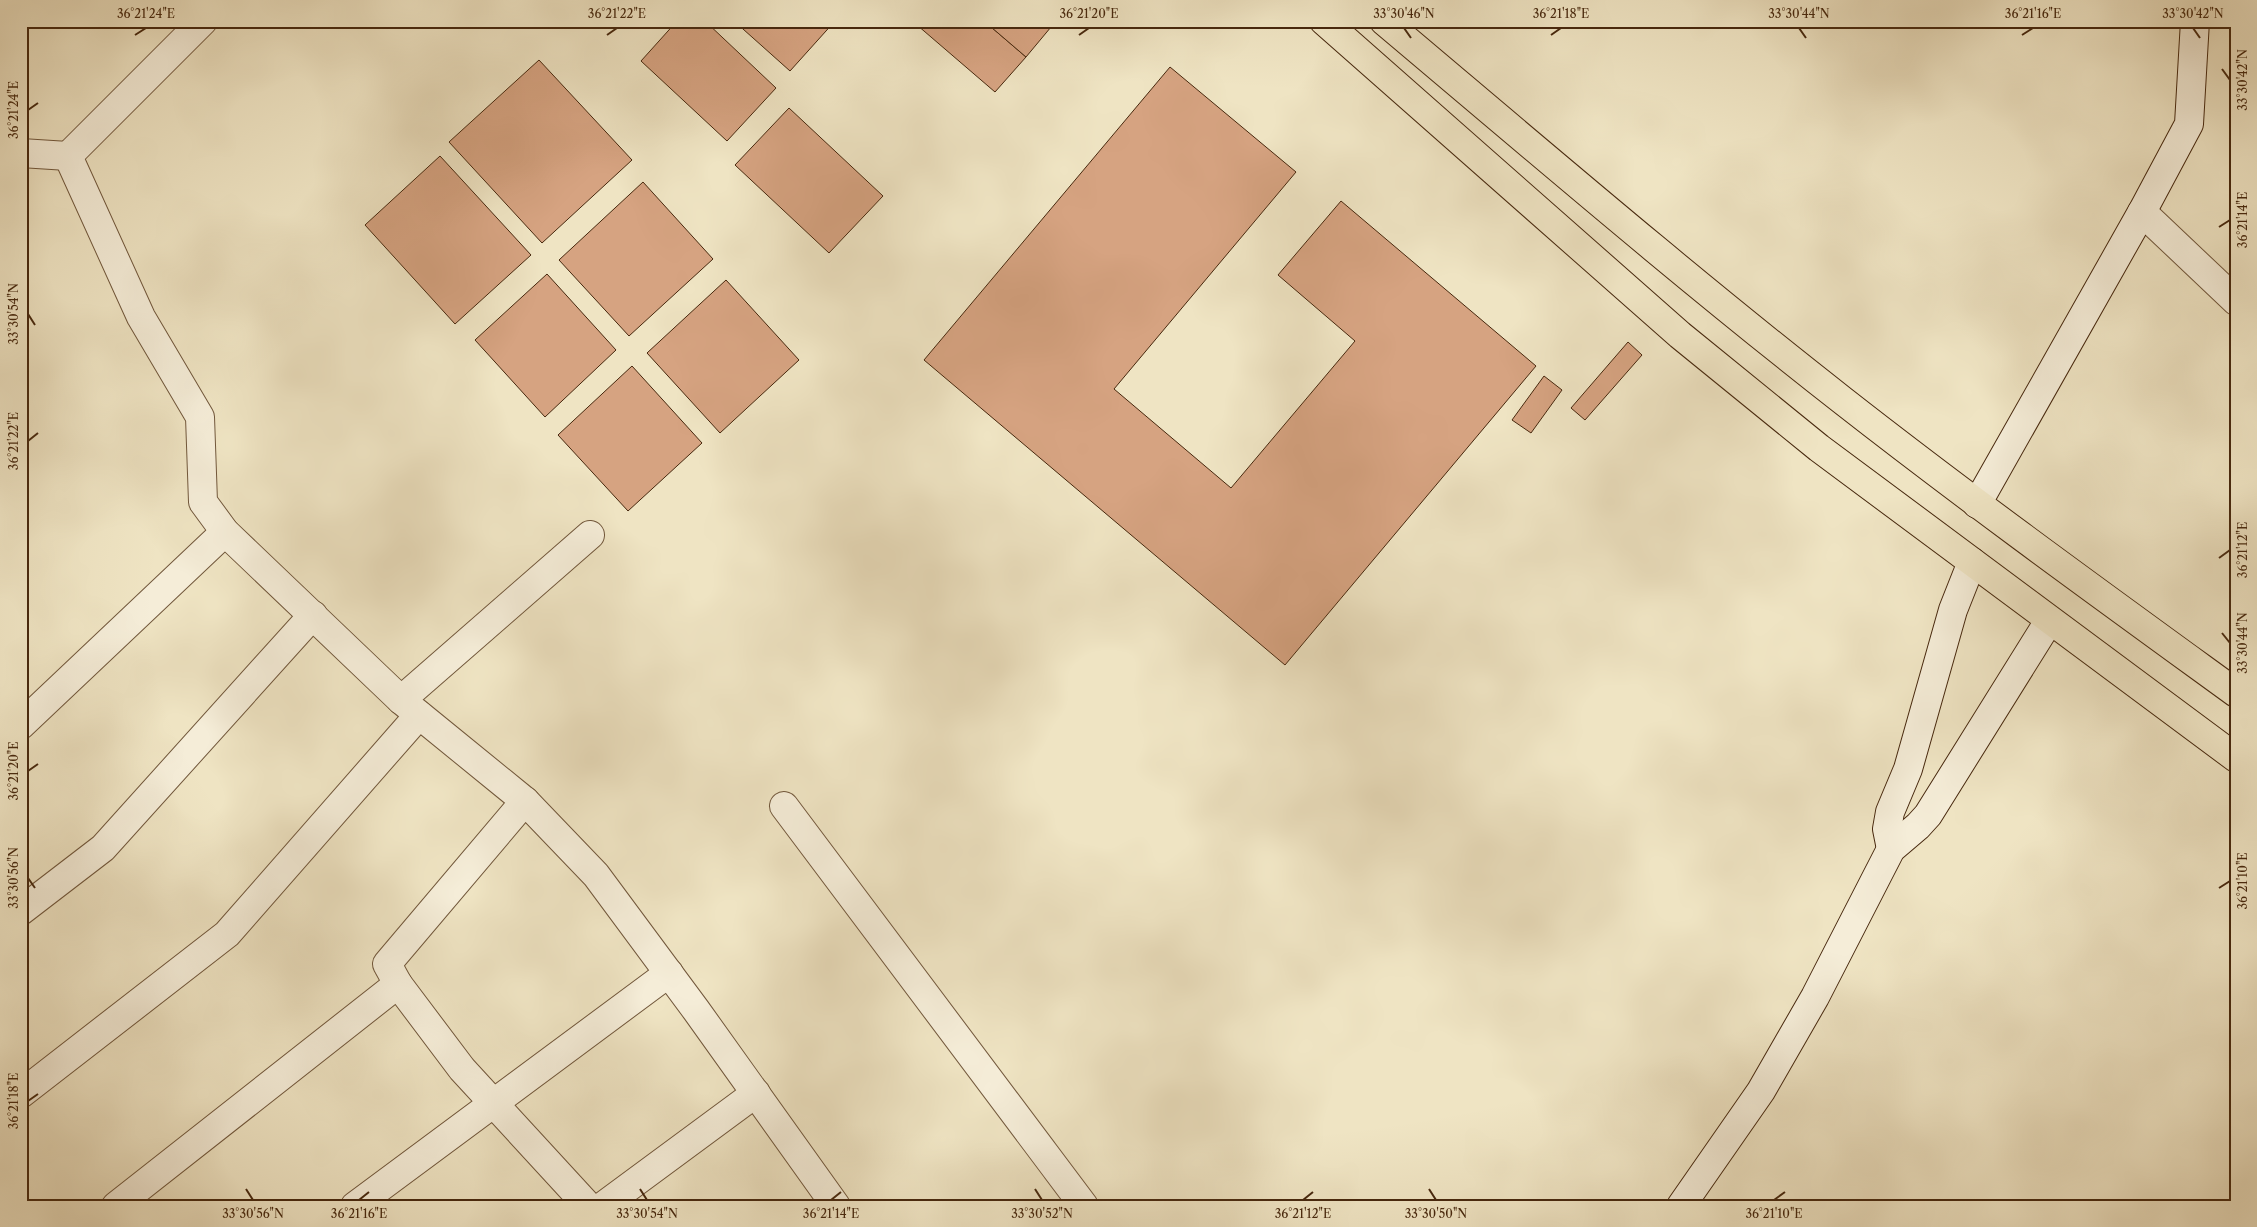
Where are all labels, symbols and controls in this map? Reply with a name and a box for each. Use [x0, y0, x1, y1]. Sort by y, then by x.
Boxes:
text: 36°21'24"E [117, 6, 175, 21]
text: 36°21'22"E [588, 6, 646, 21]
text: 36°21'20"E [1059, 6, 1119, 21]
text: 33°30'46"N [1373, 6, 1435, 21]
text: 36°21'18"E [1533, 6, 1589, 21]
text: 33°30'44"N [1768, 6, 1830, 21]
text: 36°21'16"E [2005, 6, 2061, 21]
text: 33°30'42"N [2162, 6, 2224, 21]
text: 33°30'42"N [2235, 49, 2250, 111]
text: 36°21'24"E [6, 81, 21, 139]
text: 36°21'14"E [2235, 192, 2250, 248]
text: 33°30'54"N [6, 283, 21, 345]
text: 36°21'22"E [6, 412, 21, 470]
text: 36°21'12"E [2235, 522, 2250, 578]
text: 33°30'44"N [2235, 612, 2250, 674]
text: 36°21'20"E [6, 741, 21, 801]
text: 33°30'56"N [6, 847, 21, 909]
text: 36°21'10"E [2235, 852, 2250, 910]
text: 36°21'18"E [6, 1073, 21, 1129]
text: 33°30'56"N [222, 1206, 284, 1221]
text: 36°21'16"E [331, 1206, 387, 1221]
text: 33°30'54"N [616, 1206, 678, 1221]
text: 36°21'14"E [803, 1206, 859, 1221]
text: 33°30'52"N [1011, 1206, 1073, 1221]
text: 36°21'12"E [1275, 1206, 1331, 1221]
text: 33°30'50"N [1405, 1206, 1467, 1221]
text: 36°21'10"E [1745, 1206, 1803, 1221]

